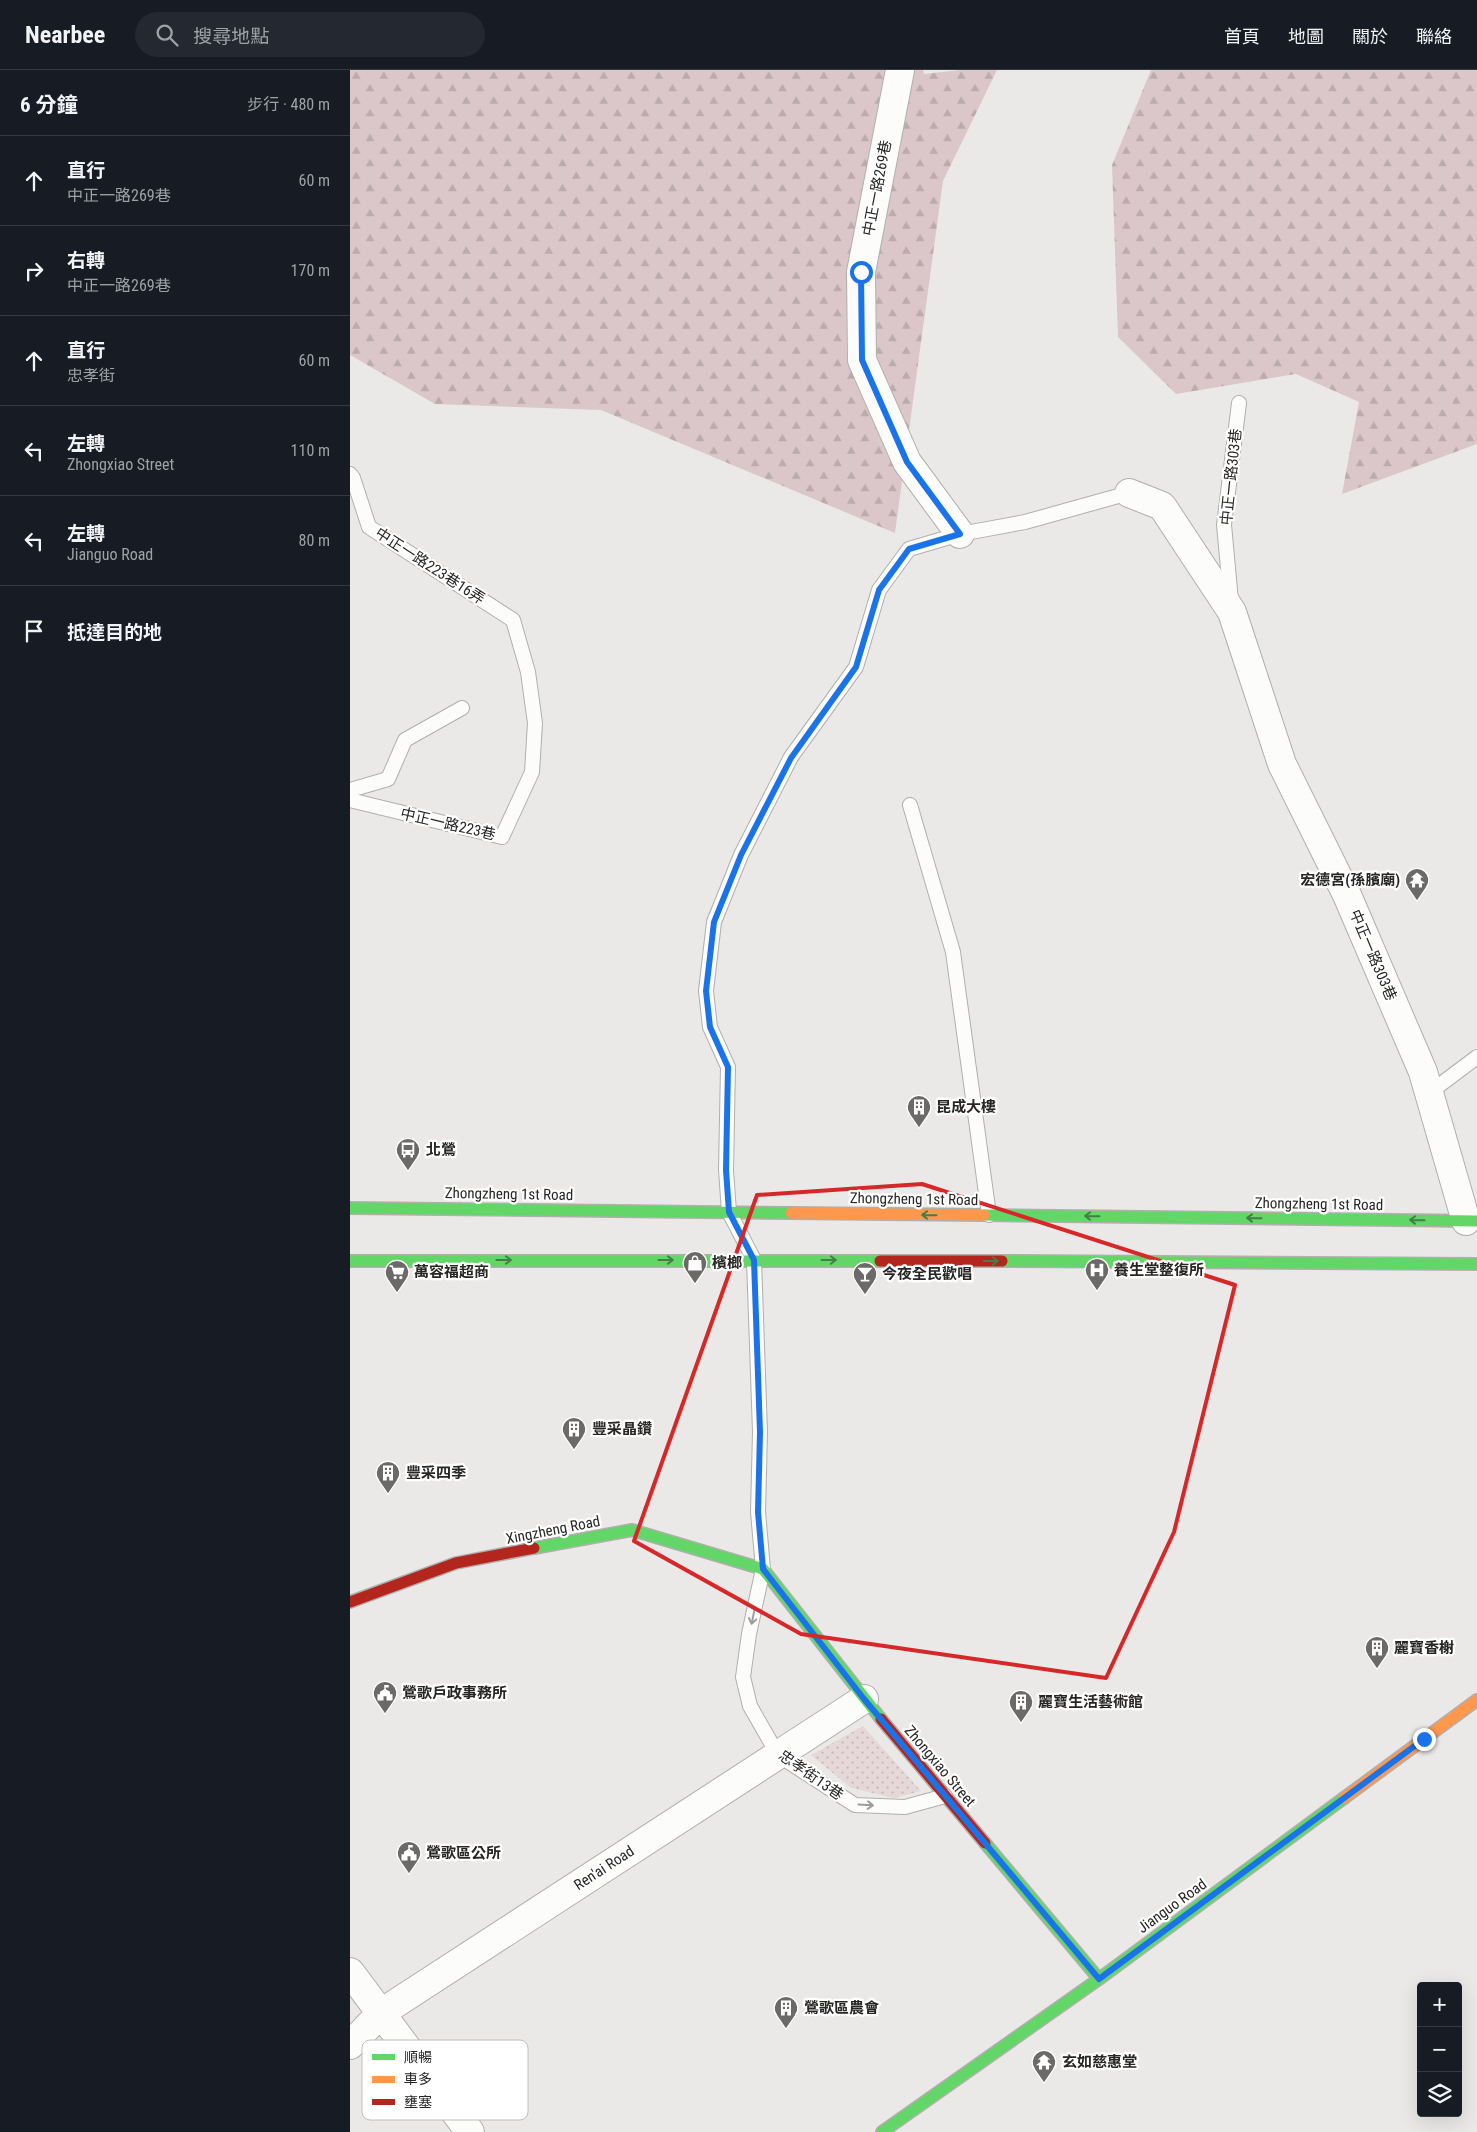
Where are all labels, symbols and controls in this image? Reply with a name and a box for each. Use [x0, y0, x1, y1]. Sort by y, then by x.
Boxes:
search box [135, 12, 485, 57]
text: Nearbee [25, 21, 105, 49]
icon: search [153, 21, 181, 49]
text: 搜尋地點 [193, 25, 269, 48]
text: 首頁 [1224, 26, 1260, 47]
text: 地圖 [1288, 26, 1324, 47]
text: 關於 [1352, 26, 1388, 47]
text: 聯絡 [1416, 26, 1452, 47]
text: 6 分鐘 [20, 93, 77, 117]
text: 步行 · 480 m [247, 95, 330, 114]
street label: 中正一路269巷 [859, 139, 895, 237]
text: 直行 [67, 159, 105, 182]
icon: ahead [20, 167, 48, 195]
text: 60 m [298, 171, 330, 190]
text: 中正一路269巷 [67, 186, 171, 205]
text: 右轉 [67, 249, 105, 272]
icon: right [20, 257, 48, 285]
text: 170 m [291, 261, 330, 280]
route start [850, 261, 873, 284]
text: 中正一路269巷 [67, 276, 171, 295]
text: 直行 [67, 339, 105, 362]
icon: ahead [20, 347, 48, 375]
text: 60 m [298, 351, 330, 370]
text: 忠孝街 [67, 366, 115, 385]
street label: 中正一路303巷 [1217, 428, 1245, 526]
text: 左轉 [67, 432, 105, 455]
icon: left [20, 437, 48, 465]
text: 110 m [291, 441, 330, 460]
text: Zhongxiao Street [67, 455, 174, 474]
text: 左轉 [67, 522, 105, 545]
street label: 中正一路223巷16弄 [372, 524, 488, 608]
icon: left [20, 527, 48, 555]
text: 80 m [298, 531, 330, 550]
text: Jianguo Road [67, 545, 153, 564]
icon: arrive [20, 617, 48, 645]
text: 抵達目的地 [67, 621, 162, 644]
street label: 中正一路223巷 [399, 804, 497, 844]
temple icon: 宏德宮(孫臏廟) [1404, 867, 1430, 901]
place label: 宏德宮(孫臏廟) [1300, 871, 1400, 889]
street label: 中正一路303巷 [1346, 907, 1400, 1003]
building icon: 昆成大樓 [906, 1094, 932, 1128]
place label: 昆成大樓 [936, 1098, 996, 1116]
bus stop icon: 北鶯 [395, 1137, 421, 1171]
place label: 北鶯 [426, 1141, 456, 1159]
street label: Zhongzheng 1st Road [445, 1184, 573, 1204]
street label: Zhongzheng 1st Road [850, 1189, 978, 1209]
street label: Zhongzheng 1st Road [1255, 1194, 1383, 1214]
one-way arrow [922, 1210, 938, 1219]
one-way arrow [1084, 1212, 1100, 1221]
one-way arrow [1247, 1213, 1263, 1223]
one-way arrow [1409, 1215, 1426, 1225]
shop icon: 檳榔 [682, 1250, 708, 1284]
place label: 檳榔 [712, 1254, 742, 1272]
one-way arrow [495, 1255, 511, 1265]
one-way arrow [658, 1255, 674, 1265]
one-way arrow [820, 1255, 836, 1265]
one-way arrow [982, 1256, 999, 1266]
hospital icon: 養生堂整復所 [1084, 1257, 1110, 1291]
supermarket icon: 萬容福超商 [384, 1259, 410, 1293]
bar icon: 今夜全民歡唱 [852, 1261, 878, 1295]
place label: 養生堂整復所 [1114, 1261, 1204, 1279]
place label: 萬容福超商 [414, 1263, 489, 1281]
place label: 今夜全民歡唱 [882, 1265, 972, 1283]
building icon: 豐采晶鑽 [561, 1416, 587, 1450]
place label: 豐采晶鑽 [592, 1420, 652, 1438]
building icon: 豐采四季 [375, 1460, 401, 1494]
place label: 豐采四季 [406, 1464, 466, 1482]
street label: Xingzheng Road [504, 1512, 602, 1548]
one-way arrow [747, 1608, 757, 1624]
building icon: 麗寶香榭 [1364, 1635, 1390, 1669]
place label: 麗寶香榭 [1394, 1639, 1454, 1657]
public building icon: 鶯歌戶政事務所 [372, 1680, 398, 1714]
place label: 鶯歌戶政事務所 [402, 1684, 507, 1702]
building icon: 麗寶生活藝術館 [1008, 1689, 1034, 1723]
place label: 麗寶生活藝術館 [1038, 1693, 1143, 1711]
street label: Zhongxiao Street [901, 1722, 979, 1810]
route end [1413, 1728, 1436, 1751]
street label: 忠孝街13巷 [775, 1746, 847, 1804]
one-way arrow [858, 1801, 874, 1810]
public building icon: 鶯歌區公所 [396, 1840, 422, 1874]
street label: Ren'ai Road [571, 1842, 637, 1894]
place label: 鶯歌區公所 [426, 1844, 501, 1862]
street label: Jianguo Road [1134, 1875, 1210, 1937]
map controls [1417, 1982, 1462, 2117]
button: + [1417, 1982, 1462, 2027]
building icon: 鶯歌區農會 [773, 1995, 799, 2029]
place label: 鶯歌區農會 [804, 1999, 879, 2017]
button: − [1417, 2027, 1462, 2072]
legend [362, 2040, 528, 2120]
text: 順暢 [404, 2049, 432, 2065]
temple icon: 玄如慈惠堂 [1031, 2049, 1057, 2083]
place label: 玄如慈惠堂 [1062, 2053, 1137, 2071]
text: 車多 [404, 2071, 432, 2087]
button: layers [1417, 2072, 1462, 2117]
text: 壅塞 [404, 2094, 432, 2110]

